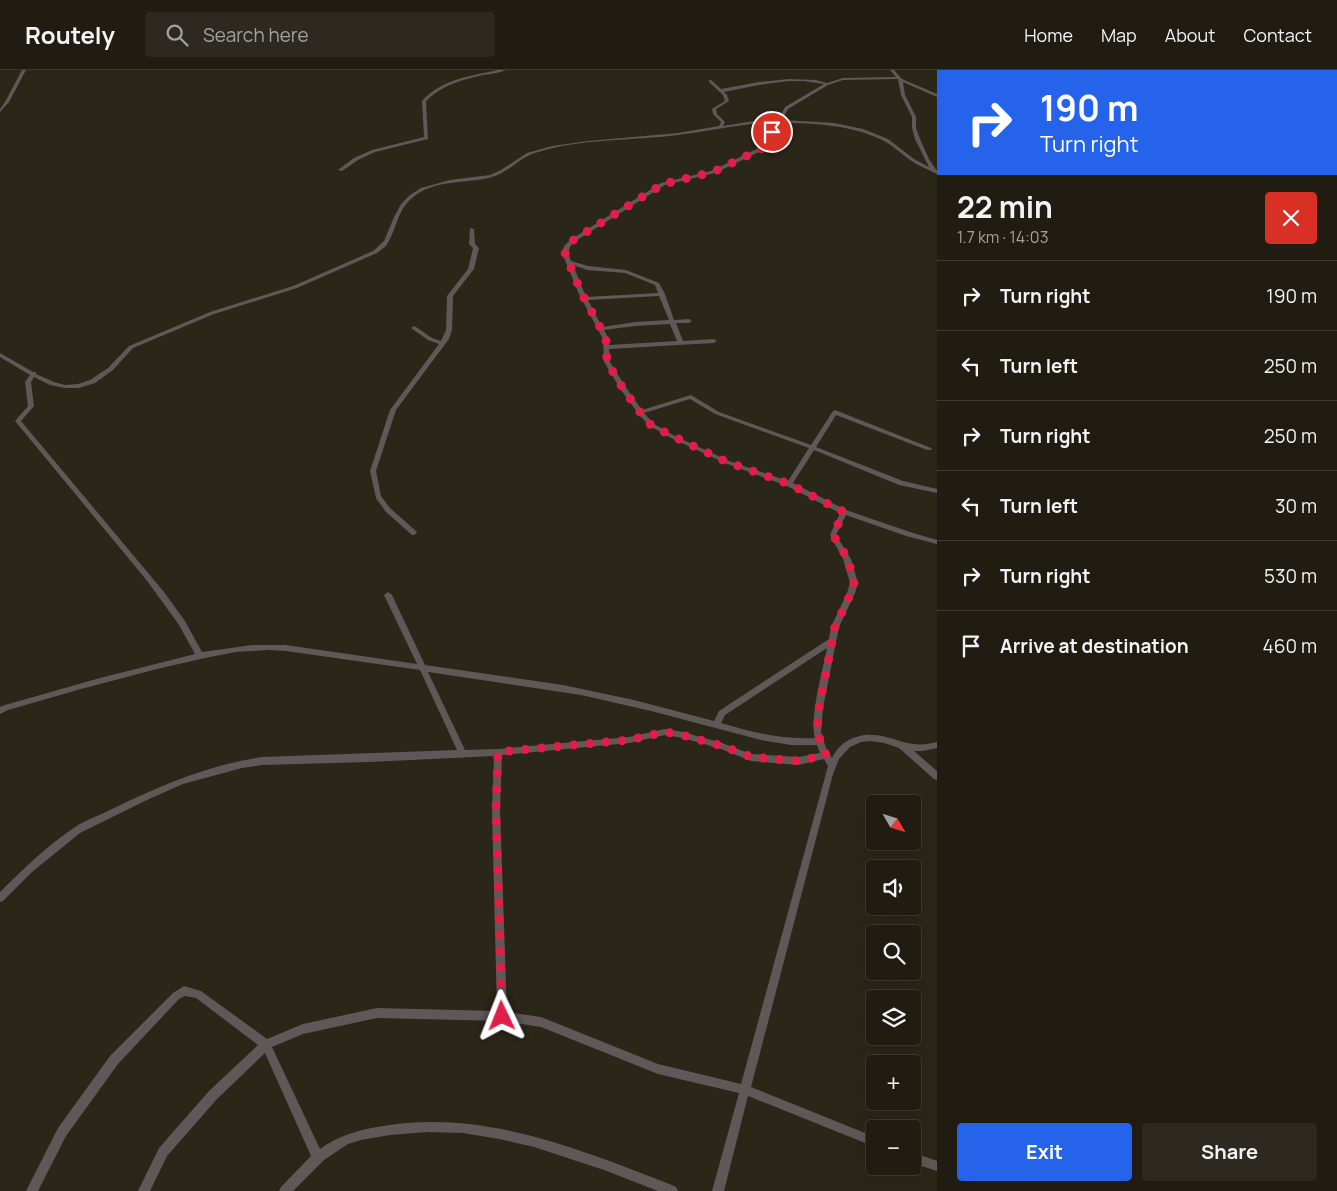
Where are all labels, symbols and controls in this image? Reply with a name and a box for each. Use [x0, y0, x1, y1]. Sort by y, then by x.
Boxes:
search box [145, 12, 495, 57]
text: Routely [25, 18, 115, 51]
icon: search [163, 21, 191, 49]
text: Search here [203, 22, 309, 48]
text: Home [1024, 23, 1073, 47]
text: Map [1101, 23, 1137, 47]
text: About [1165, 23, 1215, 47]
text: Contact [1243, 23, 1312, 47]
text: 190 m [1040, 84, 1139, 132]
icon: right [957, 90, 1022, 155]
pin [751, 111, 793, 153]
icon: arrive [758, 118, 786, 146]
text: Turn right [1040, 129, 1138, 159]
text: 22 min [957, 186, 1053, 227]
button: close [1265, 192, 1317, 244]
text: 1.7 km · 14:03 [957, 226, 1048, 248]
icon: right [957, 282, 985, 310]
text: Turn right [1000, 283, 1090, 309]
text: 190 m [1266, 283, 1317, 309]
icon: left [957, 352, 985, 380]
text: Turn left [1000, 353, 1078, 379]
text: 250 m [1264, 353, 1317, 379]
icon: right [957, 422, 985, 450]
text: Turn right [1000, 423, 1090, 449]
text: 250 m [1264, 423, 1317, 449]
icon: left [957, 492, 985, 520]
text: Turn left [1000, 493, 1078, 519]
text: 30 m [1275, 493, 1317, 519]
icon: right [957, 562, 985, 590]
text: Turn right [1000, 563, 1090, 589]
text: 530 m [1264, 563, 1317, 589]
icon: arrive [957, 632, 985, 660]
text: Arrive at destination [1000, 633, 1189, 659]
text: 460 m [1263, 633, 1317, 659]
north arrow [866, 795, 921, 850]
map controls [866, 795, 921, 1175]
button: sound [866, 860, 921, 915]
button: search [866, 925, 921, 980]
position arrow [475, 989, 527, 1041]
button: layers [866, 990, 921, 1045]
button: + [866, 1055, 921, 1110]
button: − [866, 1120, 921, 1175]
button: Exit [957, 1123, 1132, 1181]
button: Share [1142, 1123, 1317, 1181]

